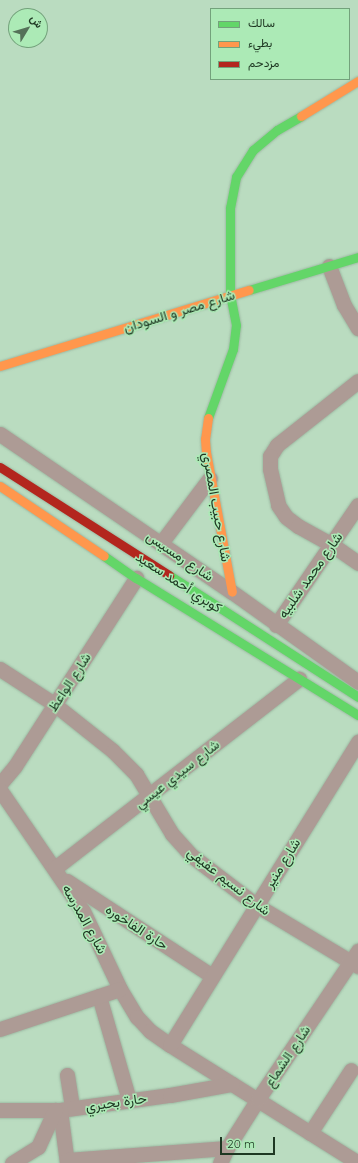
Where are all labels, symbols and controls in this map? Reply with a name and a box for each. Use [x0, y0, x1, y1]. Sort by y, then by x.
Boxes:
north arrow [8, 8, 48, 48]
legend [210, 8, 350, 80]
text: ش [27, 12, 46, 31]
text: سالك [248, 15, 275, 30]
text: بطيء [248, 35, 272, 50]
text: مزدحم [248, 55, 279, 70]
street label: شارع مصر و السودان [121, 286, 237, 336]
street label: شارع حبيب المصري [199, 451, 235, 563]
street label: شارع رمسيس [143, 527, 217, 585]
street label: شارع محمد شلبيه [274, 529, 346, 621]
street label: كوبري أحمد سعيد [133, 548, 225, 616]
street label: شارع الواعظ [44, 649, 94, 715]
street label: شارع سيدي عيسي [131, 736, 223, 812]
street label: شارع منير [260, 835, 304, 891]
street label: شارع نسيم عفيفي [184, 843, 274, 919]
street label: شارع المدرسه [59, 881, 111, 957]
street label: حارة الفاخوره [103, 901, 171, 953]
street label: شارع الشماع [260, 1022, 314, 1090]
street label: حارة بحيري [84, 1089, 148, 1115]
scale bar [222, 1129, 277, 1155]
text: 20 m [227, 1136, 255, 1151]

